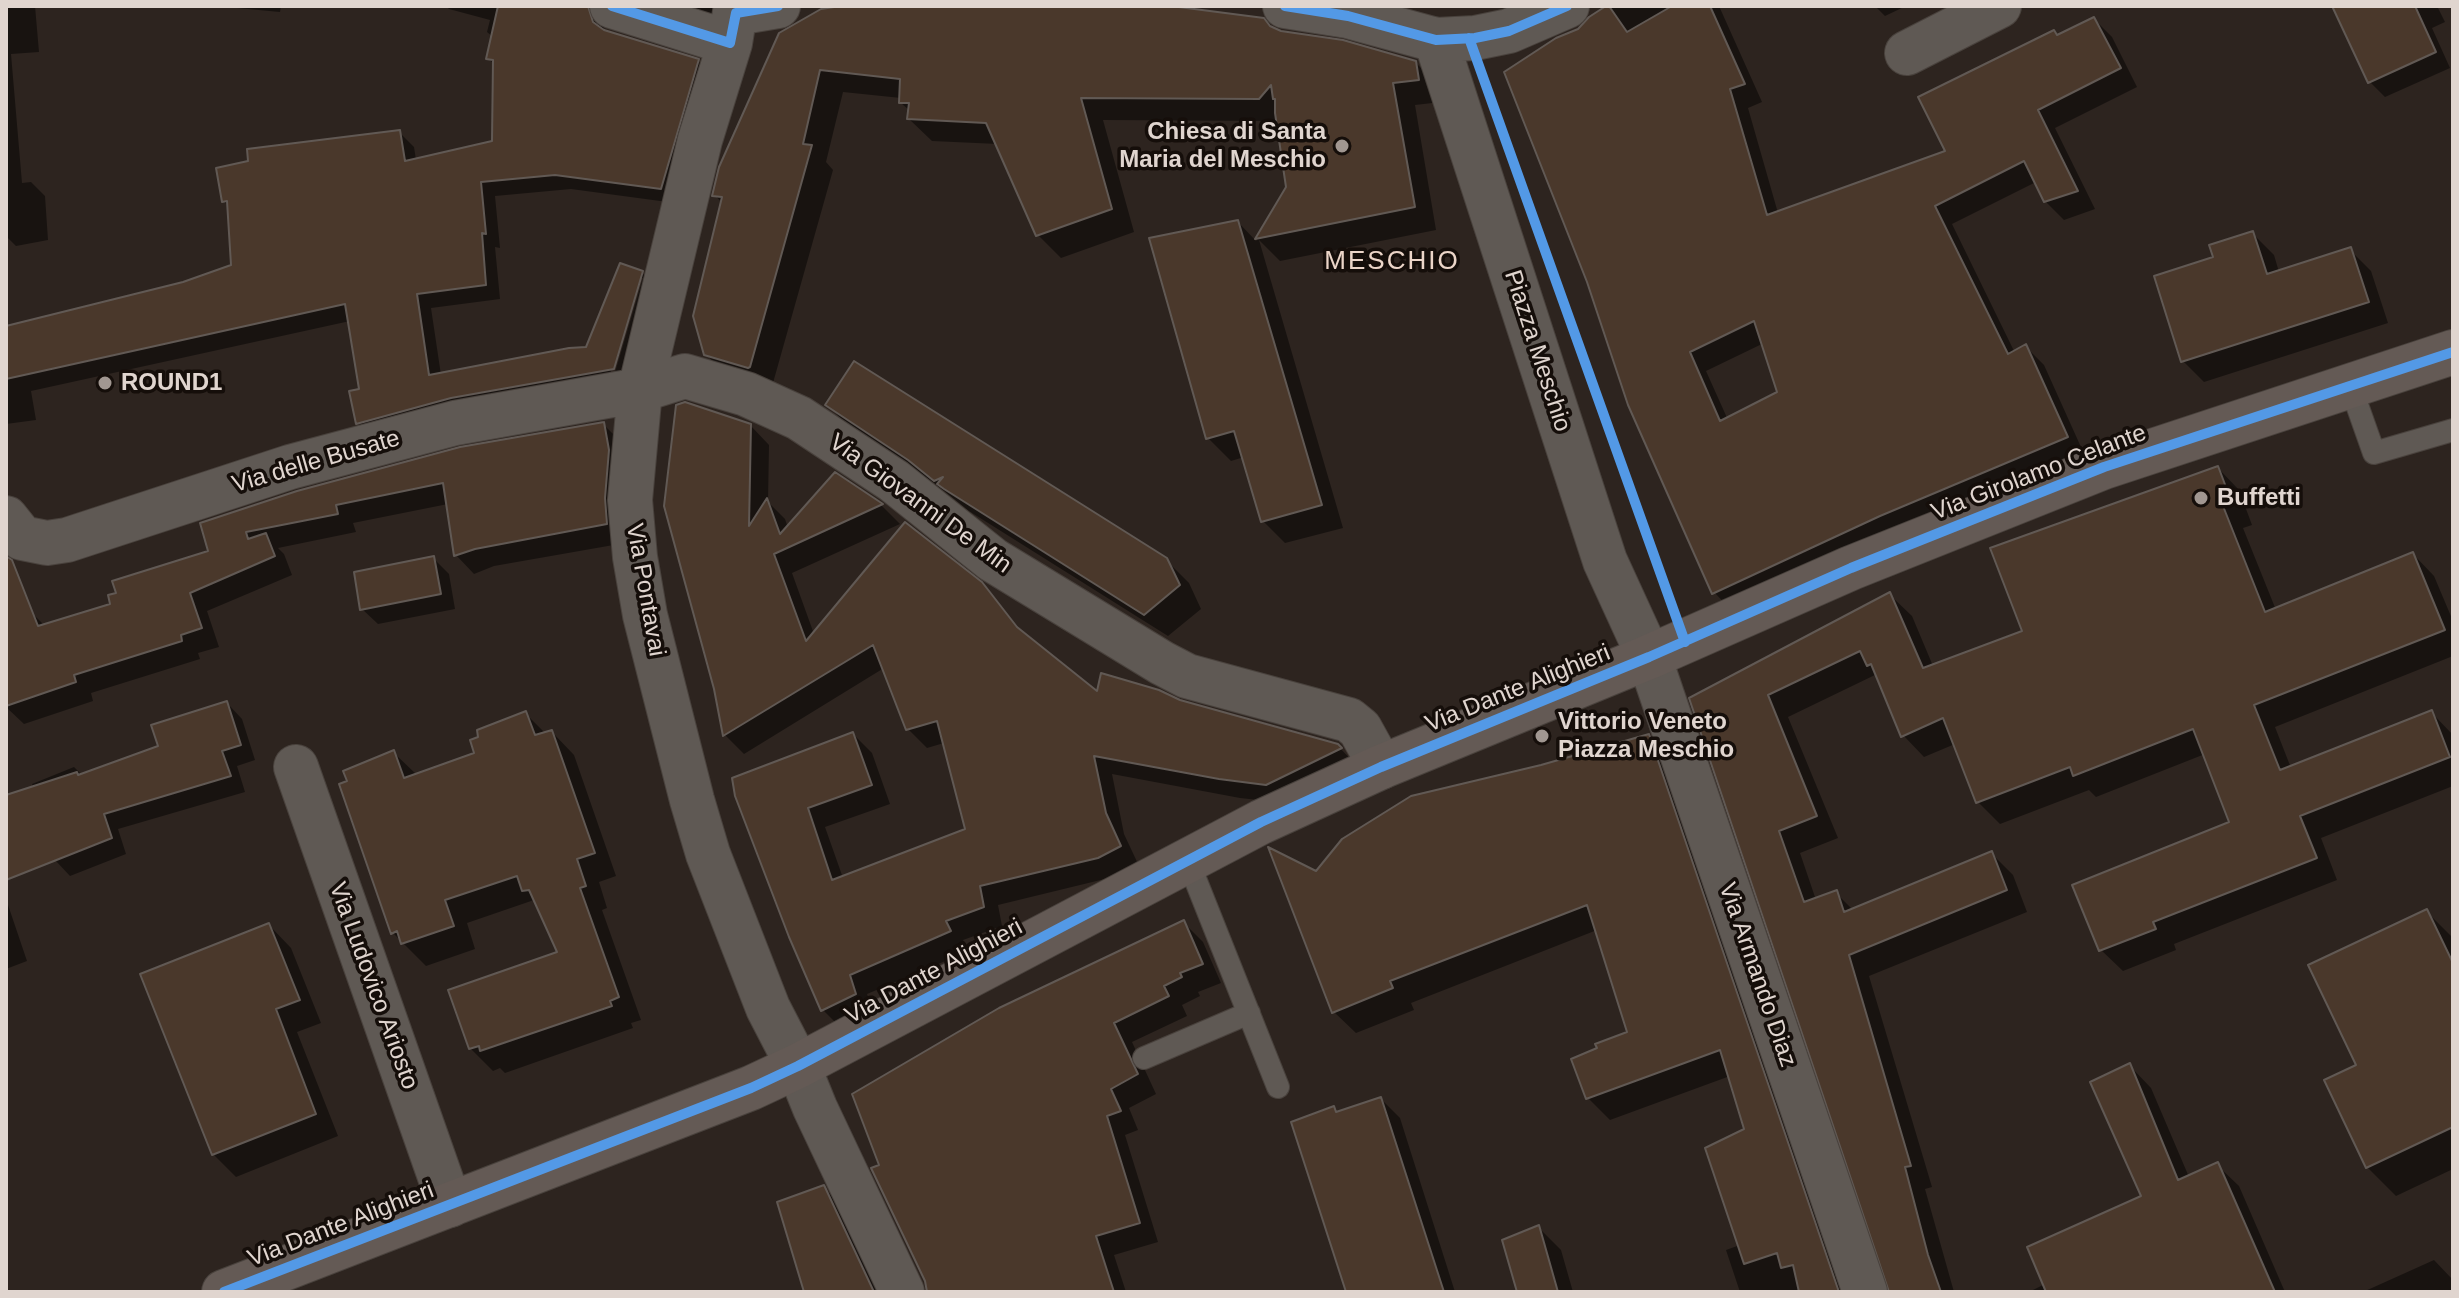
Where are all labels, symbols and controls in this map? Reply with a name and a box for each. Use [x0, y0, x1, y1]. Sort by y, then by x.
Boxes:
place label: Chiesa di Santa Maria del Meschio [1119, 118, 1326, 174]
marker: Chiesa di Santa Maria del Meschio [1333, 137, 1351, 155]
district label: MESCHIO [1324, 246, 1460, 278]
street label: Piazza Meschio [1497, 267, 1577, 435]
place label: ROUND1 [121, 369, 222, 397]
marker: ROUND1 [96, 374, 114, 392]
street label: Via Girolamo Celante [1928, 419, 2150, 527]
street label: Via delle Busate [229, 424, 403, 500]
street label: Via Giovanni De Min [823, 428, 1017, 580]
place label: Buffetti [2217, 484, 2301, 512]
marker: Buffetti [2192, 489, 2210, 507]
street label: Via Pontavai [619, 521, 671, 659]
street label: Via Dante Alighieri [1421, 639, 1615, 739]
place label: Vittorio Veneto Piazza Meschio [1558, 708, 1734, 764]
marker: Vittorio Veneto Piazza Meschio [1533, 727, 1551, 745]
street label: Via Ludovico Ariosto [322, 878, 424, 1094]
street label: Via Armando Diaz [1712, 879, 1802, 1071]
street label: Via Dante Alighieri [840, 913, 1028, 1031]
street label: Via Dante Alighieri [244, 1176, 438, 1274]

